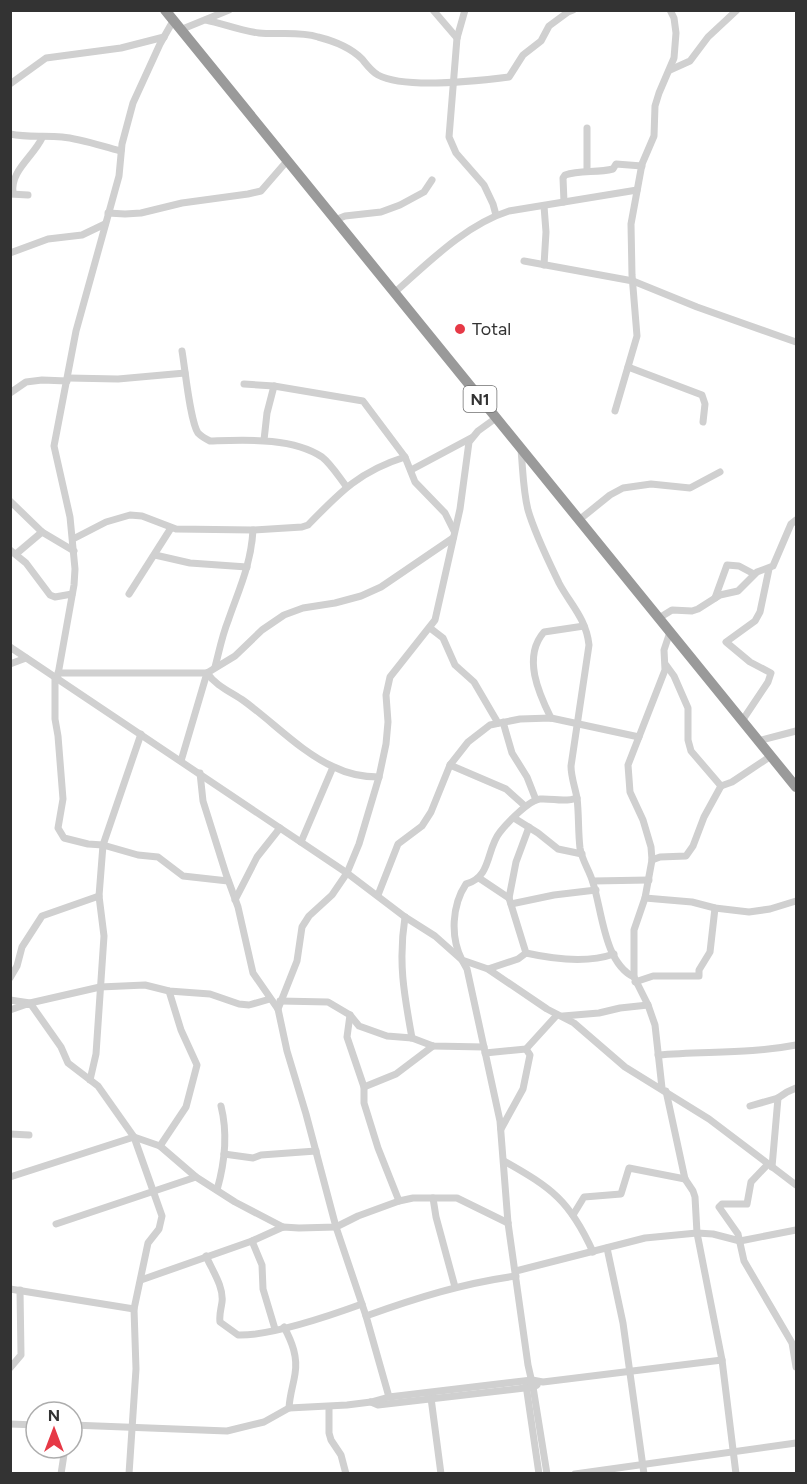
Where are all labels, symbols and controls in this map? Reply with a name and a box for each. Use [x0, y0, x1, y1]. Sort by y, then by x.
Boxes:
place label: Total [472, 318, 511, 340]
marker: Total [453, 322, 467, 336]
road number: N1 [464, 386, 496, 412]
north arrow [24, 1400, 84, 1460]
text: N [48, 1406, 60, 1425]

